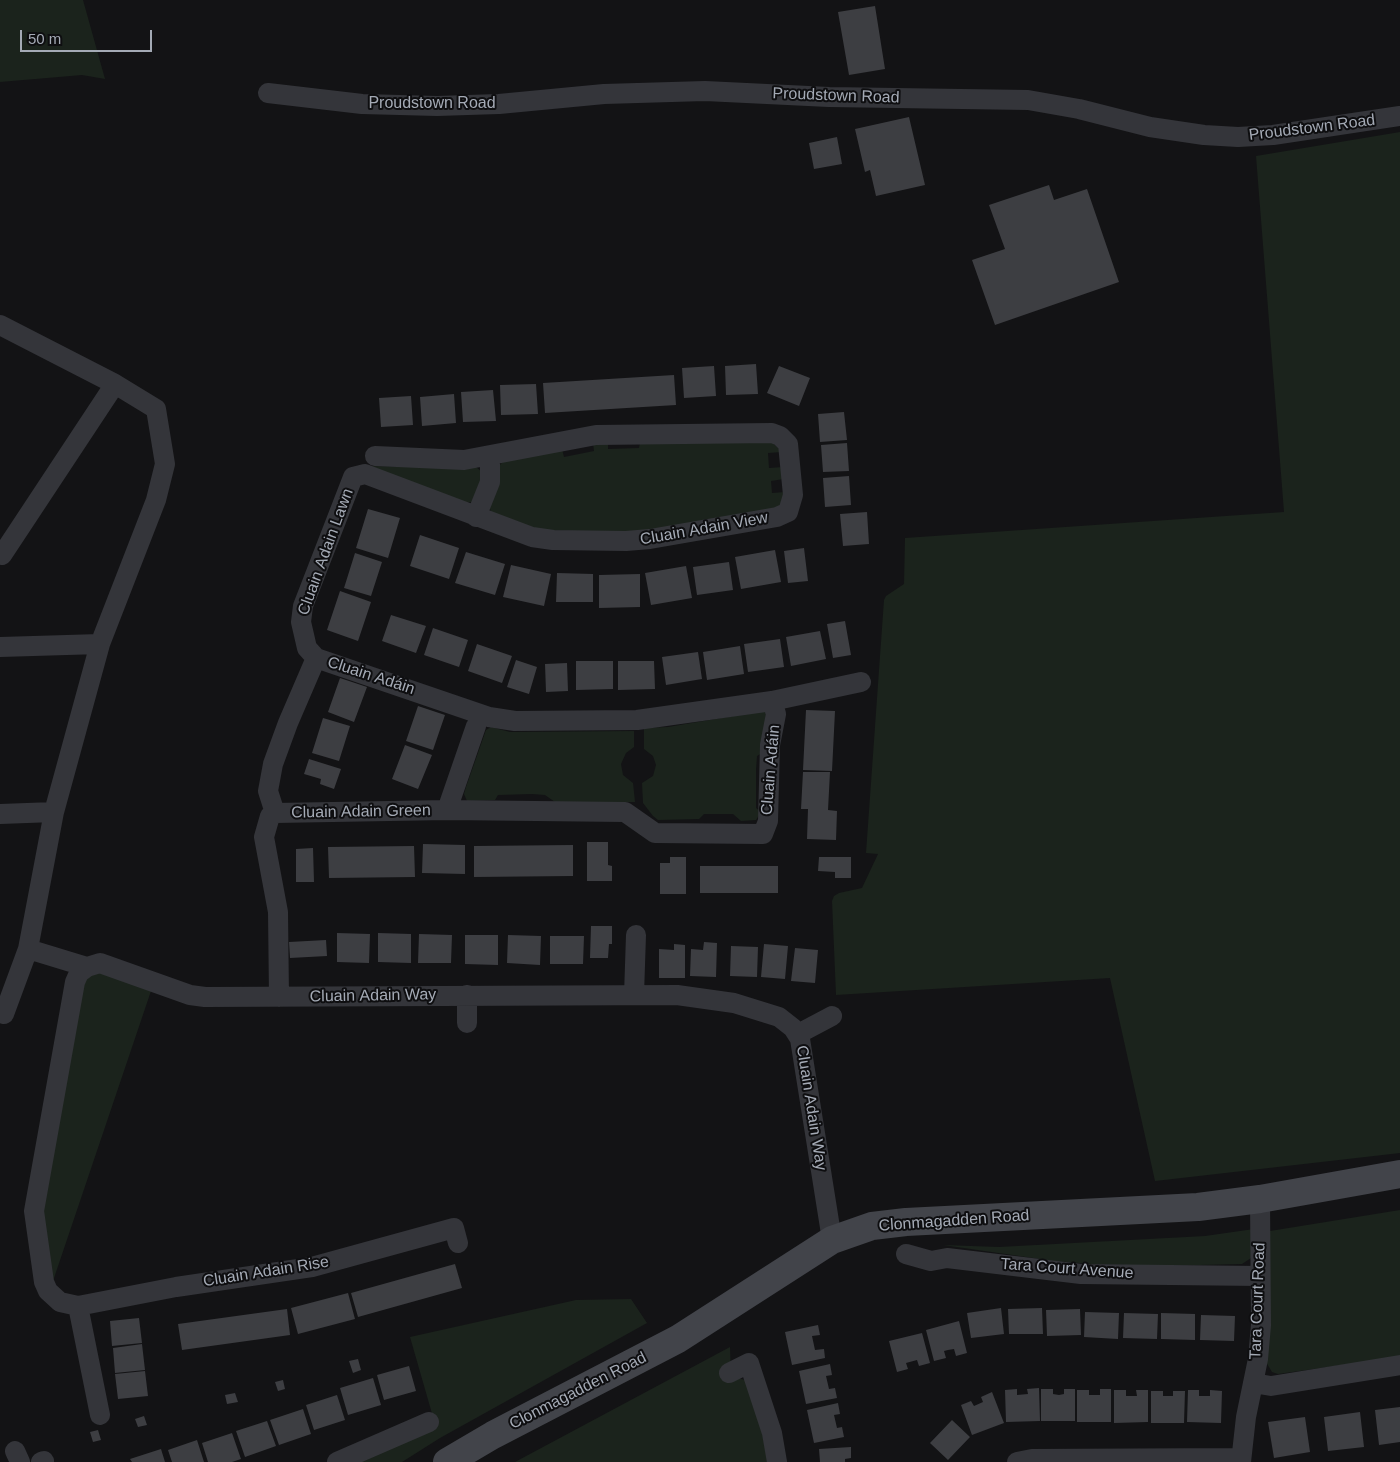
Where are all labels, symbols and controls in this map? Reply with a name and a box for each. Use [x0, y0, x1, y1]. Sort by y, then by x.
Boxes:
scale bar [22, 20, 155, 52]
text: 50 m [28, 30, 61, 47]
street label: Proudstown Road [772, 84, 900, 108]
street label: Proudstown Road [368, 94, 496, 114]
street label: Proudstown Road [1248, 111, 1376, 145]
street label: Cluain Adain Lawn [294, 486, 358, 618]
street label: Cluain Adain View [639, 508, 769, 550]
street label: Cluain Adáin [325, 653, 417, 699]
street label: Cluain Adáin [757, 724, 785, 816]
street label: Cluain Adain Green [291, 801, 431, 823]
street label: Cluain Adain Way [310, 985, 436, 1007]
street label: Cluain Adain Way [792, 1044, 830, 1172]
street label: Clonmagadden Road [878, 1206, 1030, 1236]
street label: Tara Court Road [1246, 1242, 1270, 1360]
street label: Cluain Adain Rise [202, 1253, 330, 1291]
street label: Tara Court Avenue [1000, 1255, 1134, 1283]
street label: Clonmagadden Road [506, 1348, 650, 1434]

